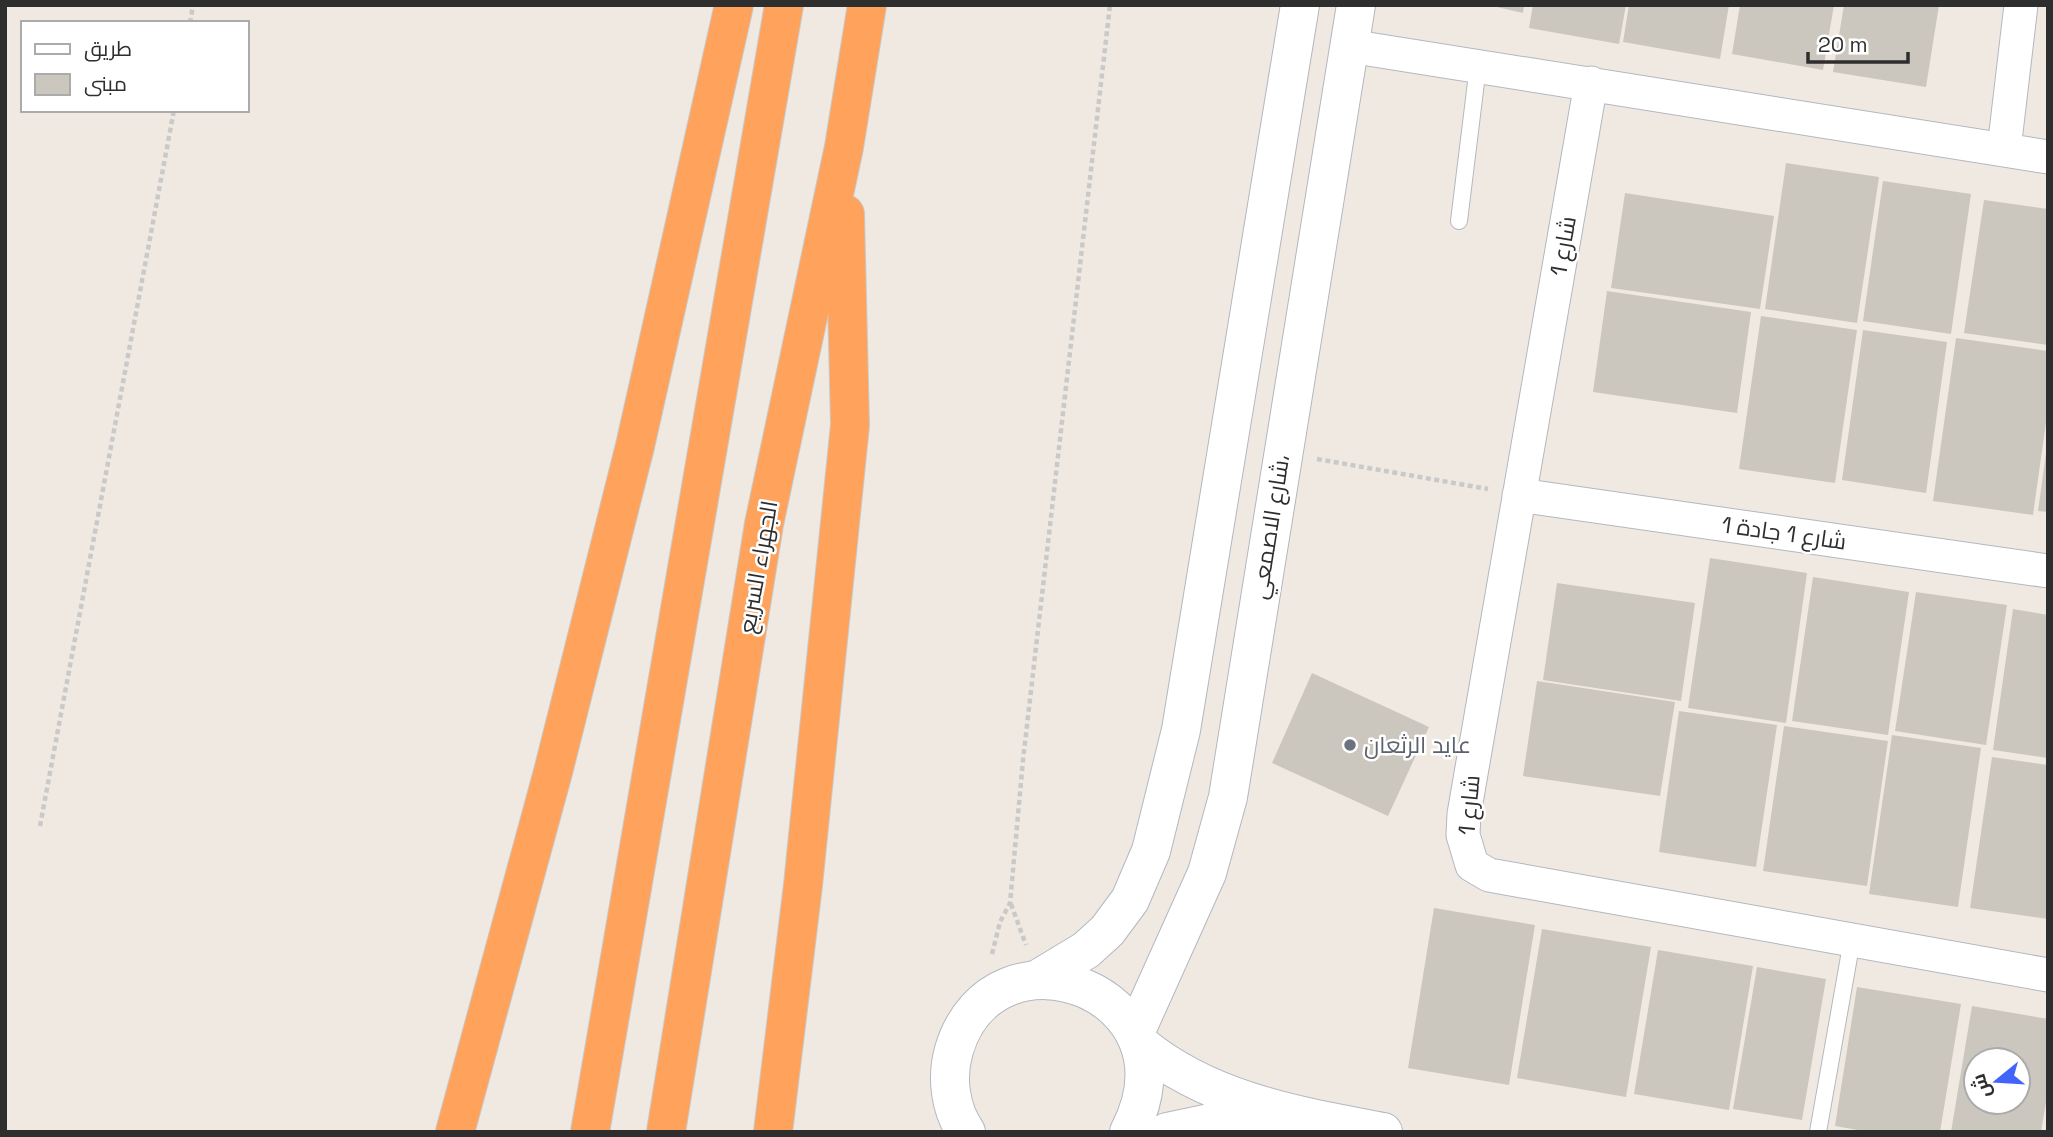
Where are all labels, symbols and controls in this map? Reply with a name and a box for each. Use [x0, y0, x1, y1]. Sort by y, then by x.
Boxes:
legend [21, 21, 248, 112]
scale bar [1808, 21, 1908, 65]
text: 20 m [1818, 31, 1868, 58]
text: طريق [84, 35, 132, 62]
text: مبنى [84, 70, 127, 97]
street label: شارع 1 [1543, 214, 1584, 278]
street label: شارع الاصمعي، [1244, 453, 1299, 602]
street label: الجهراء السريع [732, 498, 785, 636]
street label: شارع 1 جادة 1 [1720, 509, 1848, 558]
place label: عايد الرثعان [1364, 730, 1471, 760]
marker: عايد الرثعان [1342, 737, 1358, 753]
street label: شارع 1 [1451, 774, 1488, 836]
north arrow [1962, 1046, 2032, 1116]
text: ش [1966, 1071, 1997, 1102]

